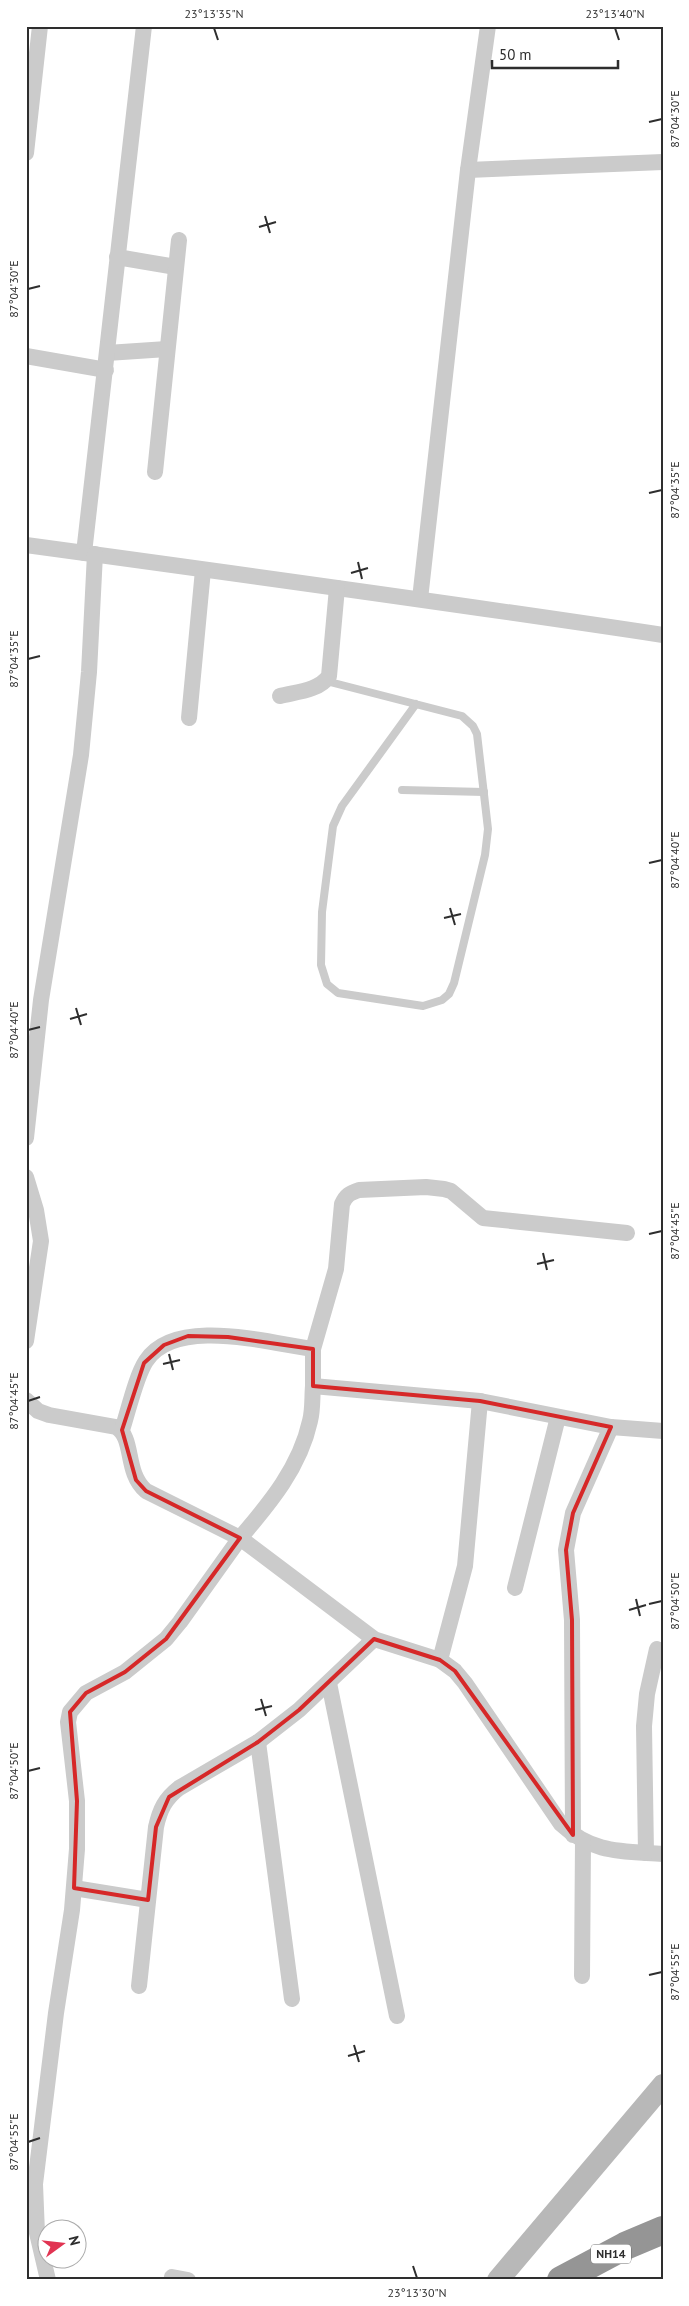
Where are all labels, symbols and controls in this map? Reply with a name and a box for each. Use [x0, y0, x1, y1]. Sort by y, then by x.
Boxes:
text: 23°13'35"N [184, 6, 244, 21]
text: 23°13'40"N [585, 6, 645, 21]
scale bar [492, 38, 618, 70]
text: 50 m [499, 45, 532, 64]
text: 87°04'30"E [667, 90, 682, 148]
text: 87°04'30"E [6, 260, 21, 318]
text: 87°04'35"E [667, 461, 682, 519]
text: 87°04'35"E [6, 630, 21, 688]
text: 87°04'40"E [667, 831, 682, 889]
text: 87°04'40"E [6, 1001, 21, 1059]
text: 87°04'45"E [667, 1202, 682, 1260]
text: 87°04'45"E [6, 1372, 21, 1430]
text: 87°04'50"E [667, 1572, 682, 1630]
text: 87°04'50"E [6, 1742, 21, 1800]
text: 87°04'55"E [667, 1943, 682, 2001]
text: 87°04'55"E [6, 2113, 21, 2171]
north arrow [38, 2218, 88, 2268]
text: N [65, 2234, 84, 2247]
road number: NH14 [591, 2244, 631, 2264]
text: 23°13'30"N [387, 2285, 447, 2300]

